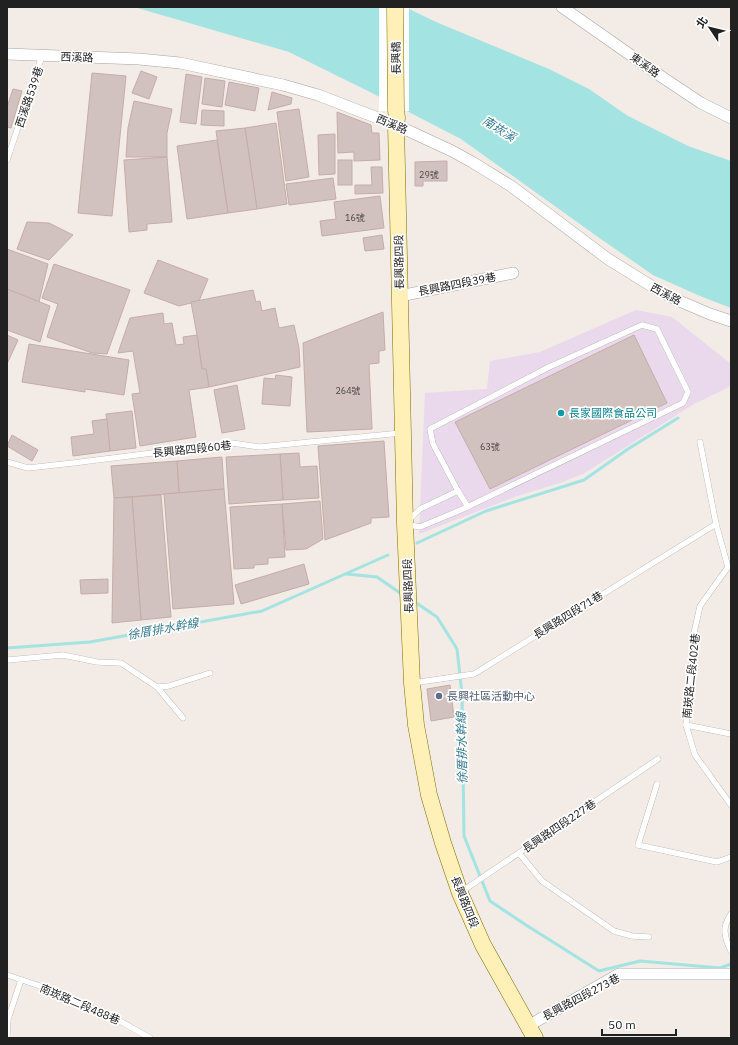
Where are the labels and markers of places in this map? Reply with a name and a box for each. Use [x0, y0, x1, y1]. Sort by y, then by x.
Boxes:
place label: 長家國際食品公司 [569, 406, 657, 420]
marker: 長家國際食品公司 [556, 408, 566, 418]
place label: 長興社區活動中心 [447, 689, 535, 703]
marker: 長興社區活動中心 [434, 691, 444, 701]

